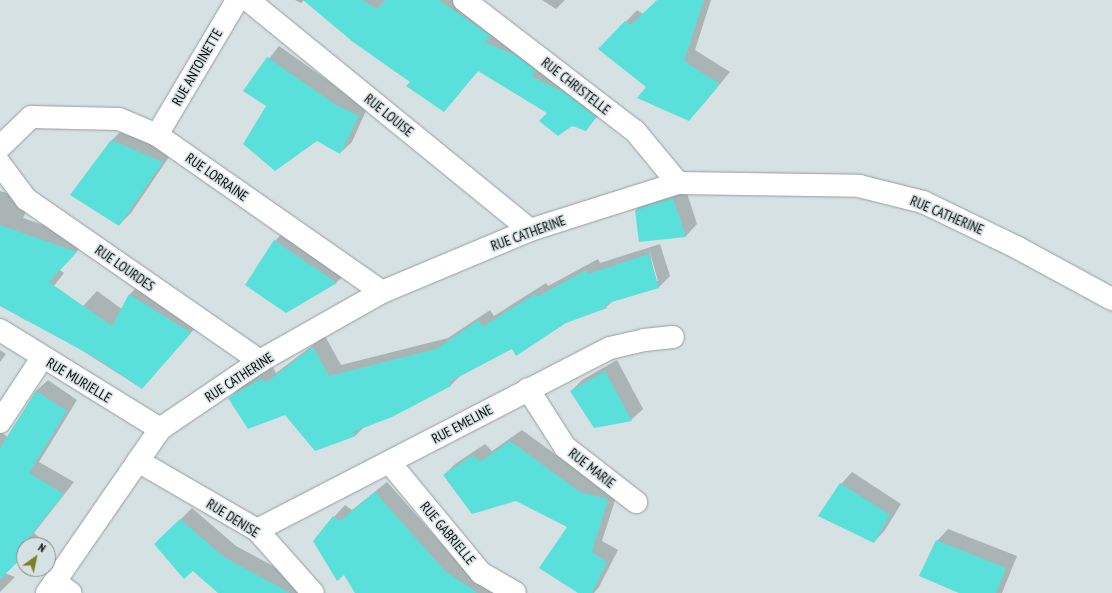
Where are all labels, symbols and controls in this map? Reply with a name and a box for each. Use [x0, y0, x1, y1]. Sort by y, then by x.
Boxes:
street label: RUE ANTOINETTE [168, 25, 226, 109]
street label: RUE CHRISTELLE [538, 54, 614, 118]
street label: RUE LOUISE [361, 90, 417, 140]
street label: RUE LORRAINE [183, 149, 251, 205]
street label: RUE CATHERINE [908, 192, 986, 238]
street label: RUE CATHERINE [488, 212, 568, 254]
street label: RUE LOURDES [92, 241, 158, 295]
street label: RUE CATHERINE [202, 349, 276, 405]
street label: RUE MURIELLE [43, 354, 115, 406]
street label: RUE EMELINE [429, 401, 495, 447]
street label: RUE MARIE [565, 445, 619, 491]
street label: RUE DENISE [203, 495, 263, 541]
street label: RUE GABRIELLE [417, 498, 479, 568]
north arrow [16, 537, 56, 577]
text: N [36, 540, 48, 555]

